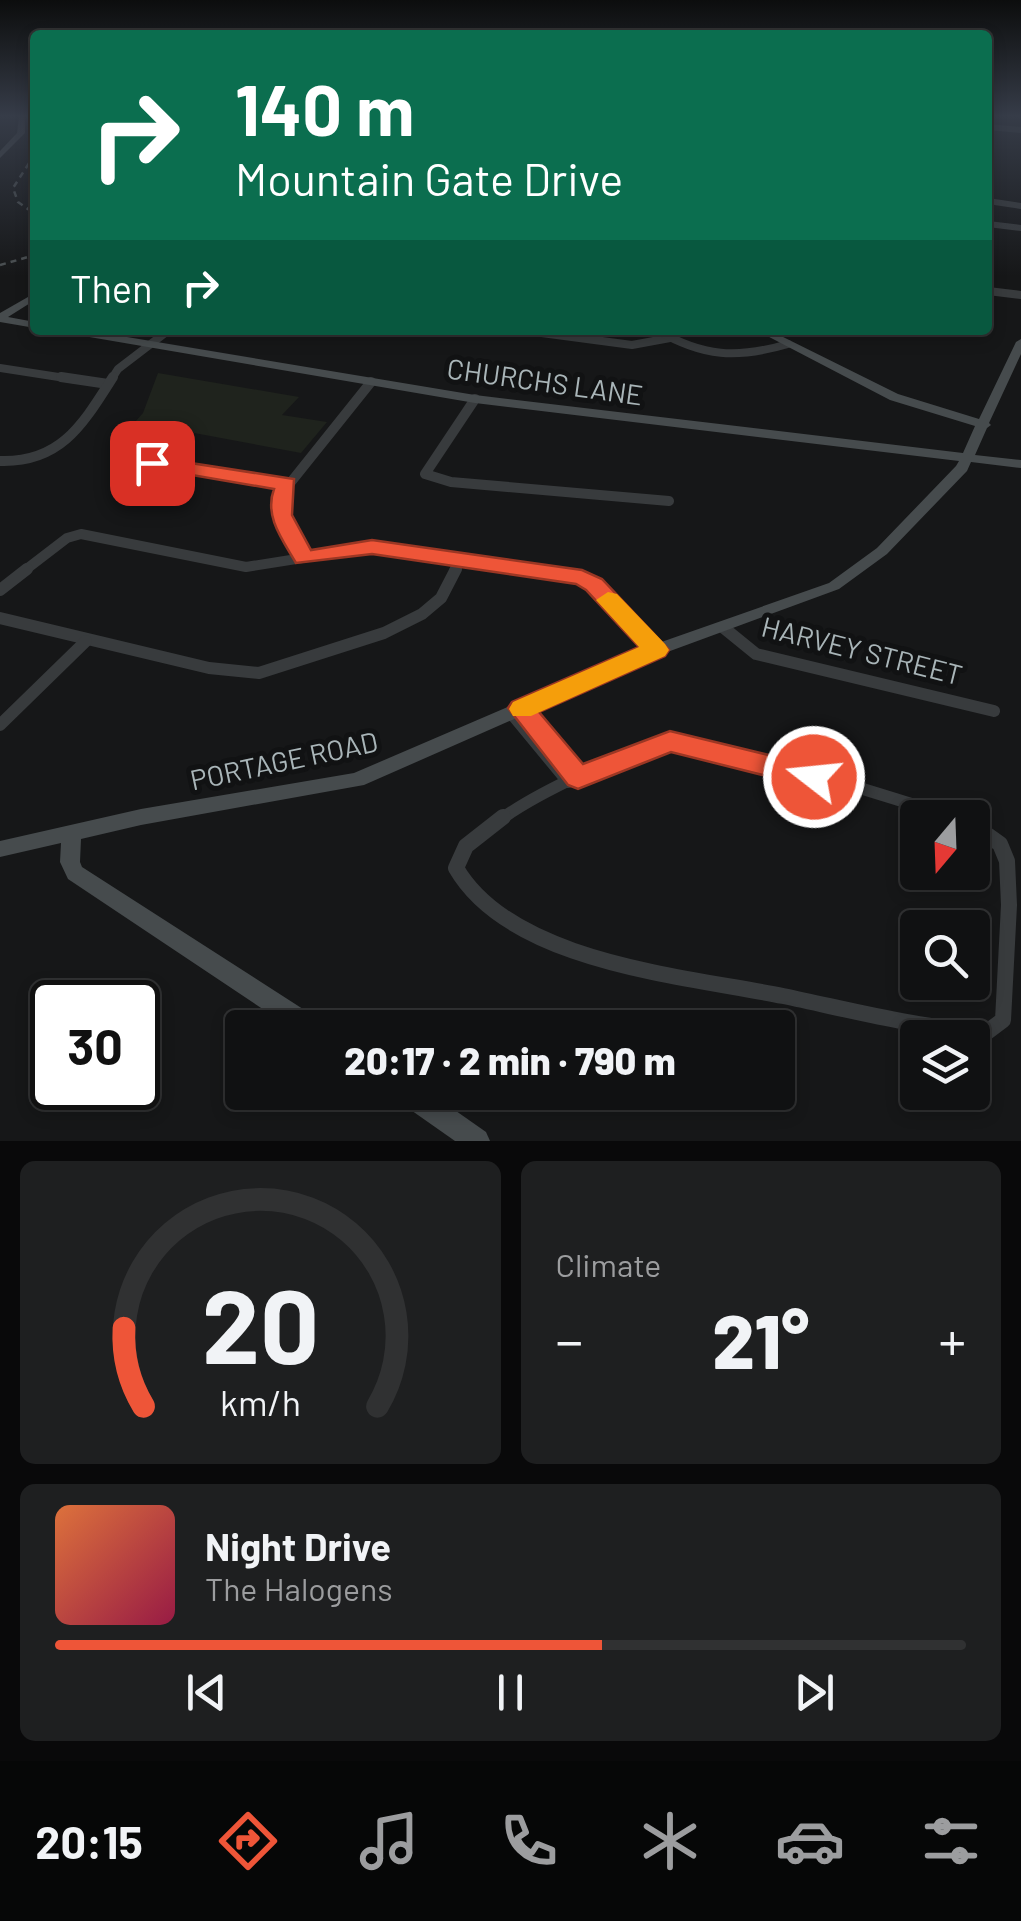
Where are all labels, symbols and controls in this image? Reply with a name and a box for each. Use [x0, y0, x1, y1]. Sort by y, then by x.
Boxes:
text: 140 m [235, 66, 414, 150]
icon: right [70, 70, 200, 200]
text: Mountain Gate Drive [235, 151, 623, 205]
icon: right [173, 260, 228, 315]
text: Then [70, 265, 153, 311]
street label: CHURCHS LANE [445, 350, 645, 412]
pin [110, 421, 195, 506]
icon: arrive [125, 436, 180, 491]
street label: HARVEY STREET [758, 609, 966, 691]
street label: PORTAGE ROAD [187, 724, 381, 796]
position arrow [762, 725, 866, 829]
north arrow [900, 800, 990, 890]
map controls [900, 800, 990, 1110]
button: search [900, 910, 990, 1000]
speed limit sign: 30 [30, 980, 160, 1110]
button: layers [900, 1020, 990, 1110]
text: 20:17 · 2 min · 790 m [344, 1037, 676, 1083]
text: Climate [556, 1245, 661, 1283]
text: 20 [201, 1260, 319, 1385]
text: 21° [712, 1294, 809, 1384]
text: − [556, 1306, 583, 1372]
text: + [938, 1306, 966, 1372]
text: km/h [220, 1380, 301, 1423]
text: Night Drive [205, 1523, 391, 1569]
text: The Halogens [205, 1569, 393, 1607]
icon: previous [179, 1665, 234, 1720]
icon: pause [483, 1665, 538, 1720]
icon: next [787, 1665, 842, 1720]
icon: directions [213, 1806, 283, 1876]
icon: music [354, 1806, 424, 1876]
icon: phone [494, 1806, 564, 1876]
icon: climate [635, 1806, 705, 1876]
icon: car [775, 1806, 845, 1876]
icon: filters [916, 1806, 986, 1876]
text: 20:15 [35, 1814, 143, 1868]

